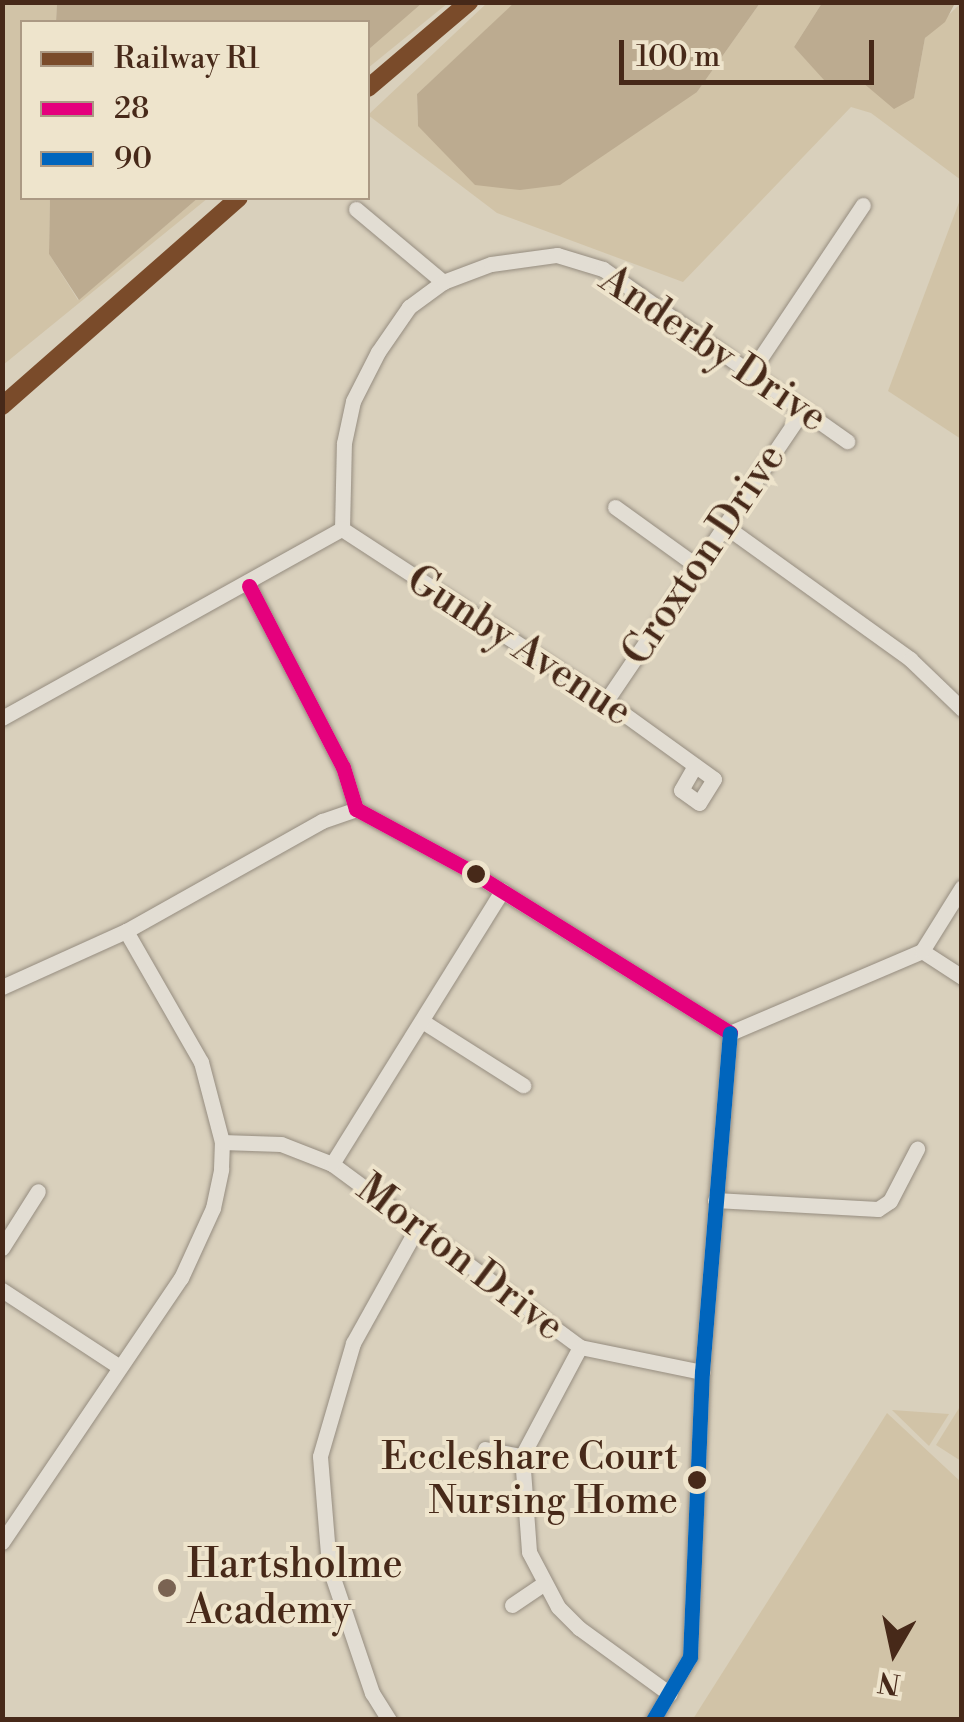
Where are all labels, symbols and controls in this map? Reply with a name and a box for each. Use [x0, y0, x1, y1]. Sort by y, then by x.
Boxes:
legend [20, 20, 370, 200]
scale bar [624, 20, 879, 82]
text: 100 m [636, 38, 720, 76]
text: Railway R1 [114, 40, 260, 78]
text: 28 [114, 90, 150, 128]
text: 90 [114, 140, 152, 178]
street label: Anderby Drive [591, 256, 835, 442]
street label: Croxton Drive [612, 435, 796, 675]
street label: Gunby Avenue [398, 556, 640, 736]
unlabelled marker [466, 864, 486, 884]
street label: Morton Drive [347, 1165, 573, 1351]
place label: Eccleshare Court Nursing Home [382, 1435, 678, 1525]
marker: Eccleshare Court Nursing Home [687, 1470, 707, 1490]
place label: Hartsholme Academy [187, 1541, 403, 1635]
marker: Hartsholme Academy [156, 1577, 178, 1599]
north arrow [844, 1602, 944, 1702]
text: N [876, 1663, 903, 1701]

